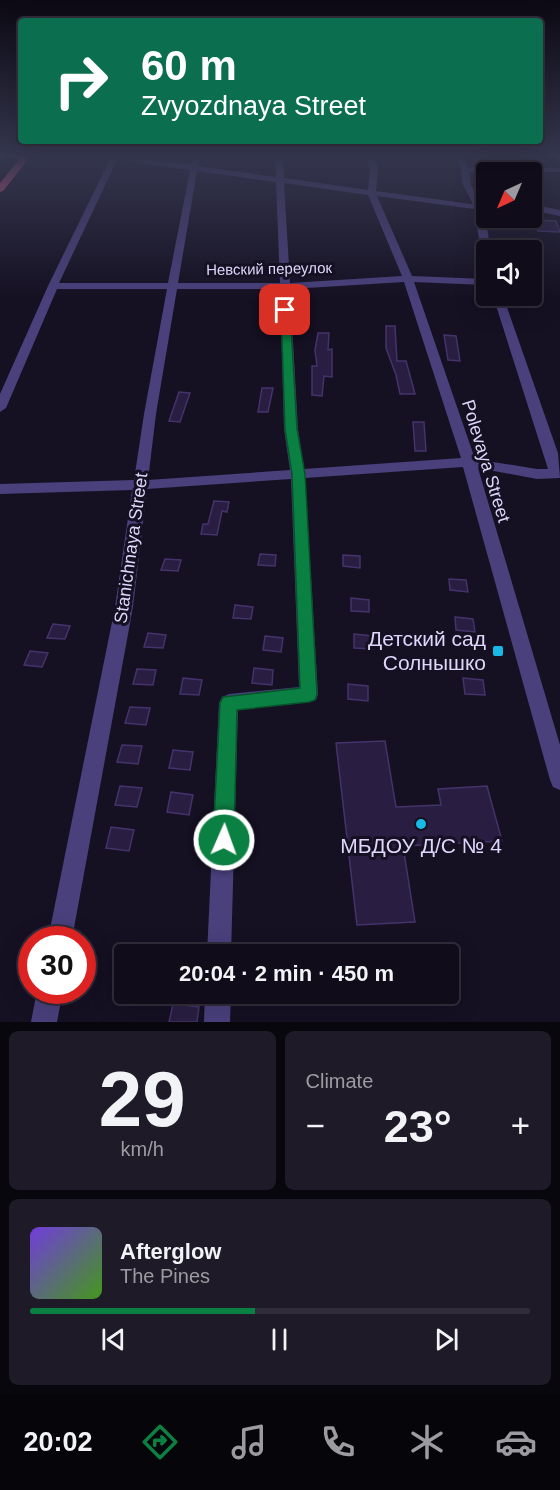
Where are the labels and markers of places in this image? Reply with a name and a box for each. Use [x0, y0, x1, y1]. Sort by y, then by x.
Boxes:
pin [259, 284, 310, 335]
place label: Детский сад Солнышко [368, 627, 486, 674]
marker: Детский сад Солнышко [491, 644, 505, 658]
marker: МБДОУ Д/С № 4 [414, 817, 428, 831]
place label: МБДОУ Д/С № 4 [340, 834, 502, 857]

